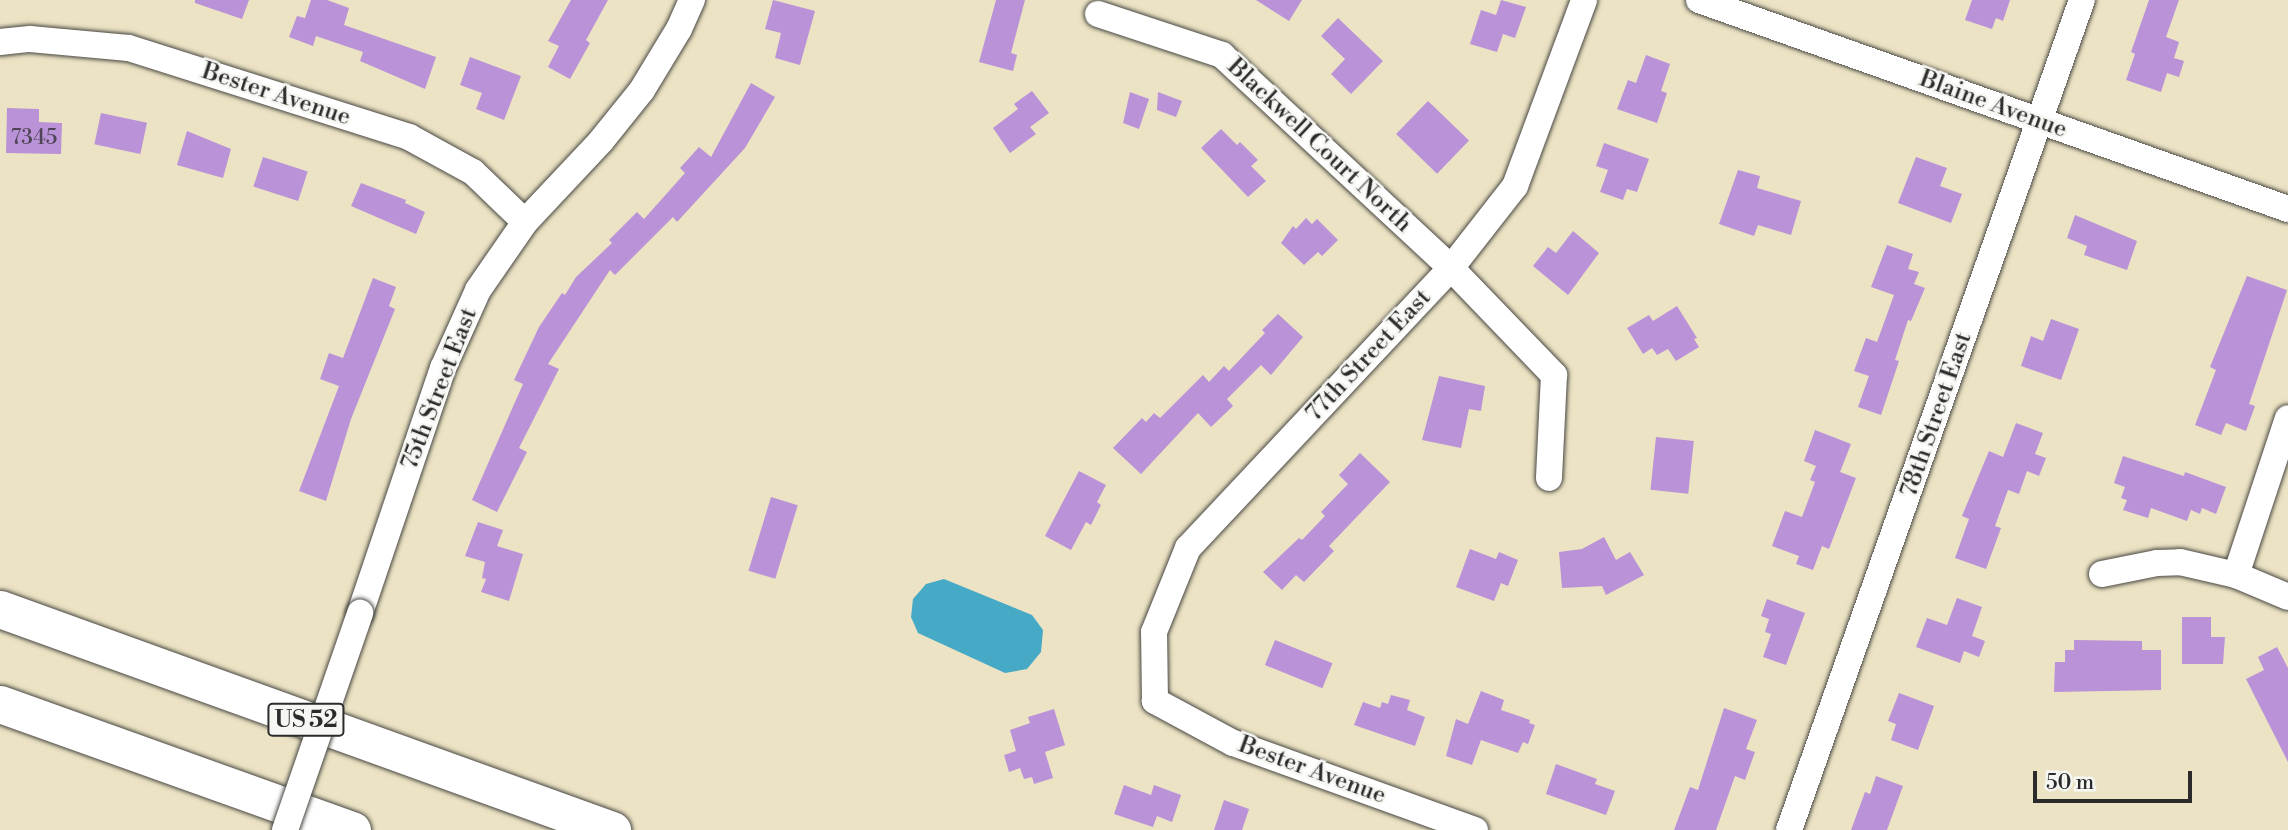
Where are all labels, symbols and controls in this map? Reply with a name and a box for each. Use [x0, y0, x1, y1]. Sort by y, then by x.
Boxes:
street label: Blackwell Court North [1221, 53, 1417, 239]
street label: Bester Avenue [198, 57, 354, 133]
street label: Blaine Avenue [1915, 65, 2071, 145]
house number: 7345 [11, 125, 57, 151]
street label: 77th Street East [1300, 284, 1438, 428]
street label: 75th Street East [396, 304, 484, 474]
street label: 78th Street East [1895, 329, 1979, 501]
road number: US 52 [266, 700, 346, 740]
street label: Bester Avenue [1234, 731, 1390, 811]
scale bar [2036, 756, 2195, 800]
text: 50 m [2046, 770, 2094, 796]

